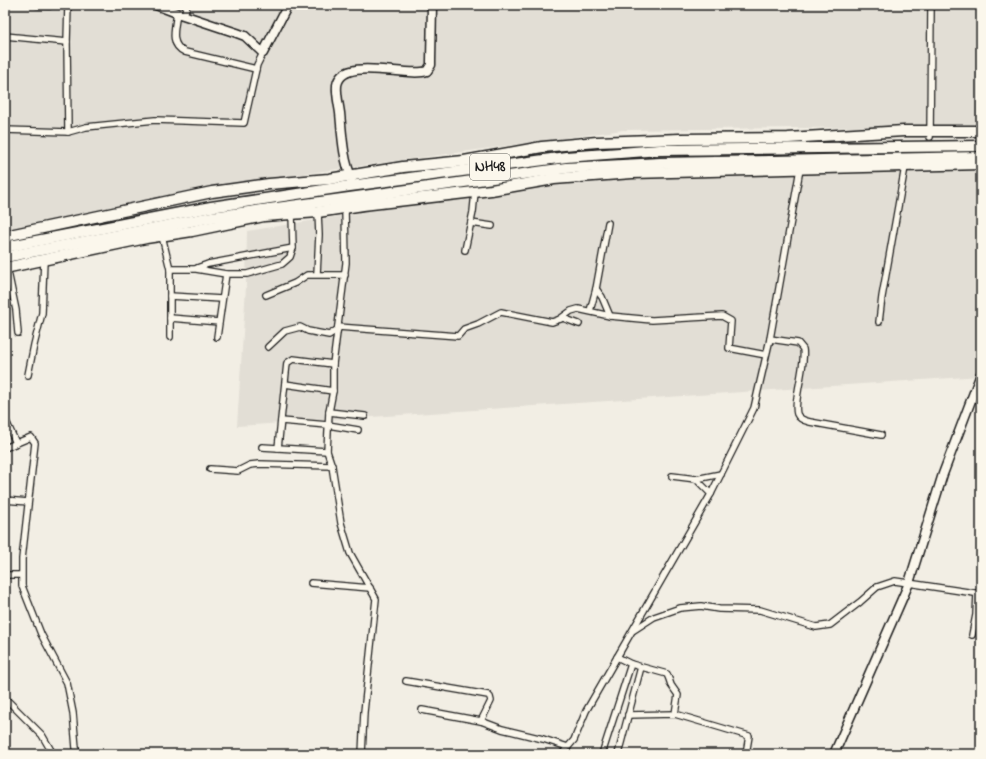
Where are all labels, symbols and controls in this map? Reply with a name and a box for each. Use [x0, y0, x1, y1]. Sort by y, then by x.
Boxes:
road number: NH48 [470, 154, 510, 180]

